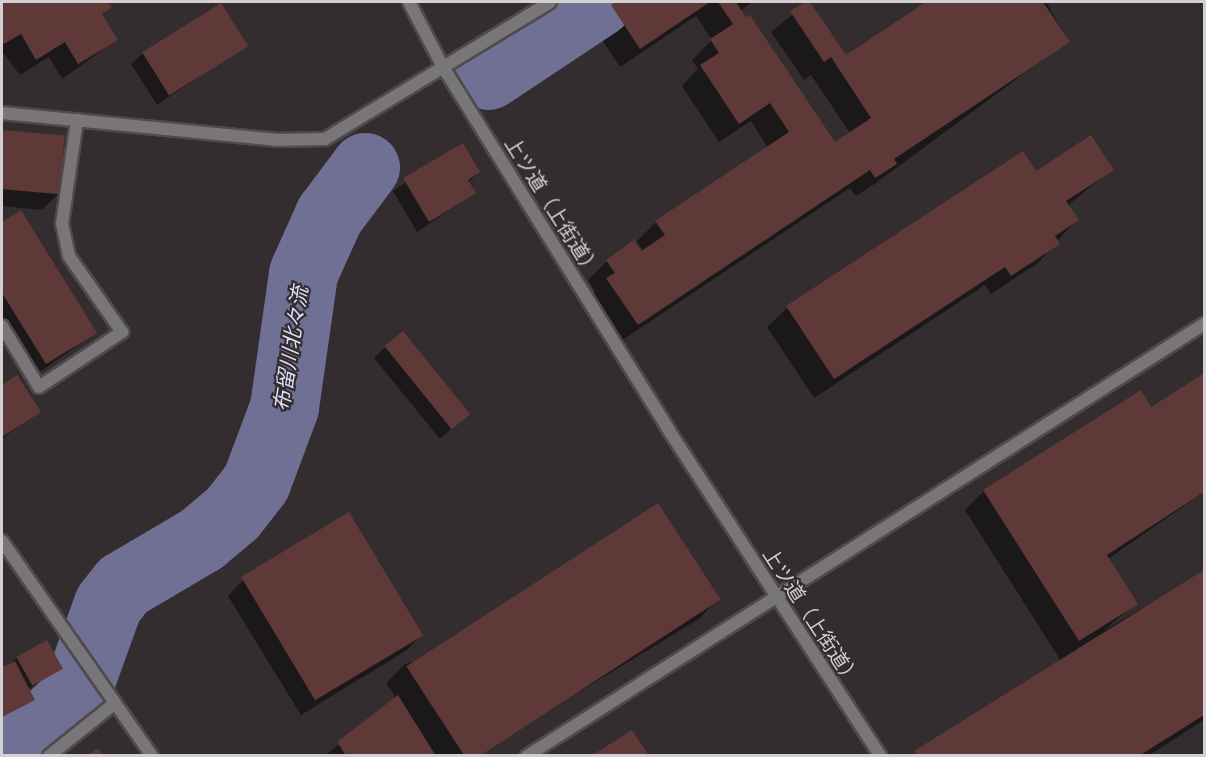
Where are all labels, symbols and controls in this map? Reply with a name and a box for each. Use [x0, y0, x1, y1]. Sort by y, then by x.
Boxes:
street label: 上ツ道（上街道） [499, 133, 605, 281]
water label: 布留川北々流 [269, 285, 313, 413]
street label: 上ツ道（上街道） [757, 543, 865, 691]

